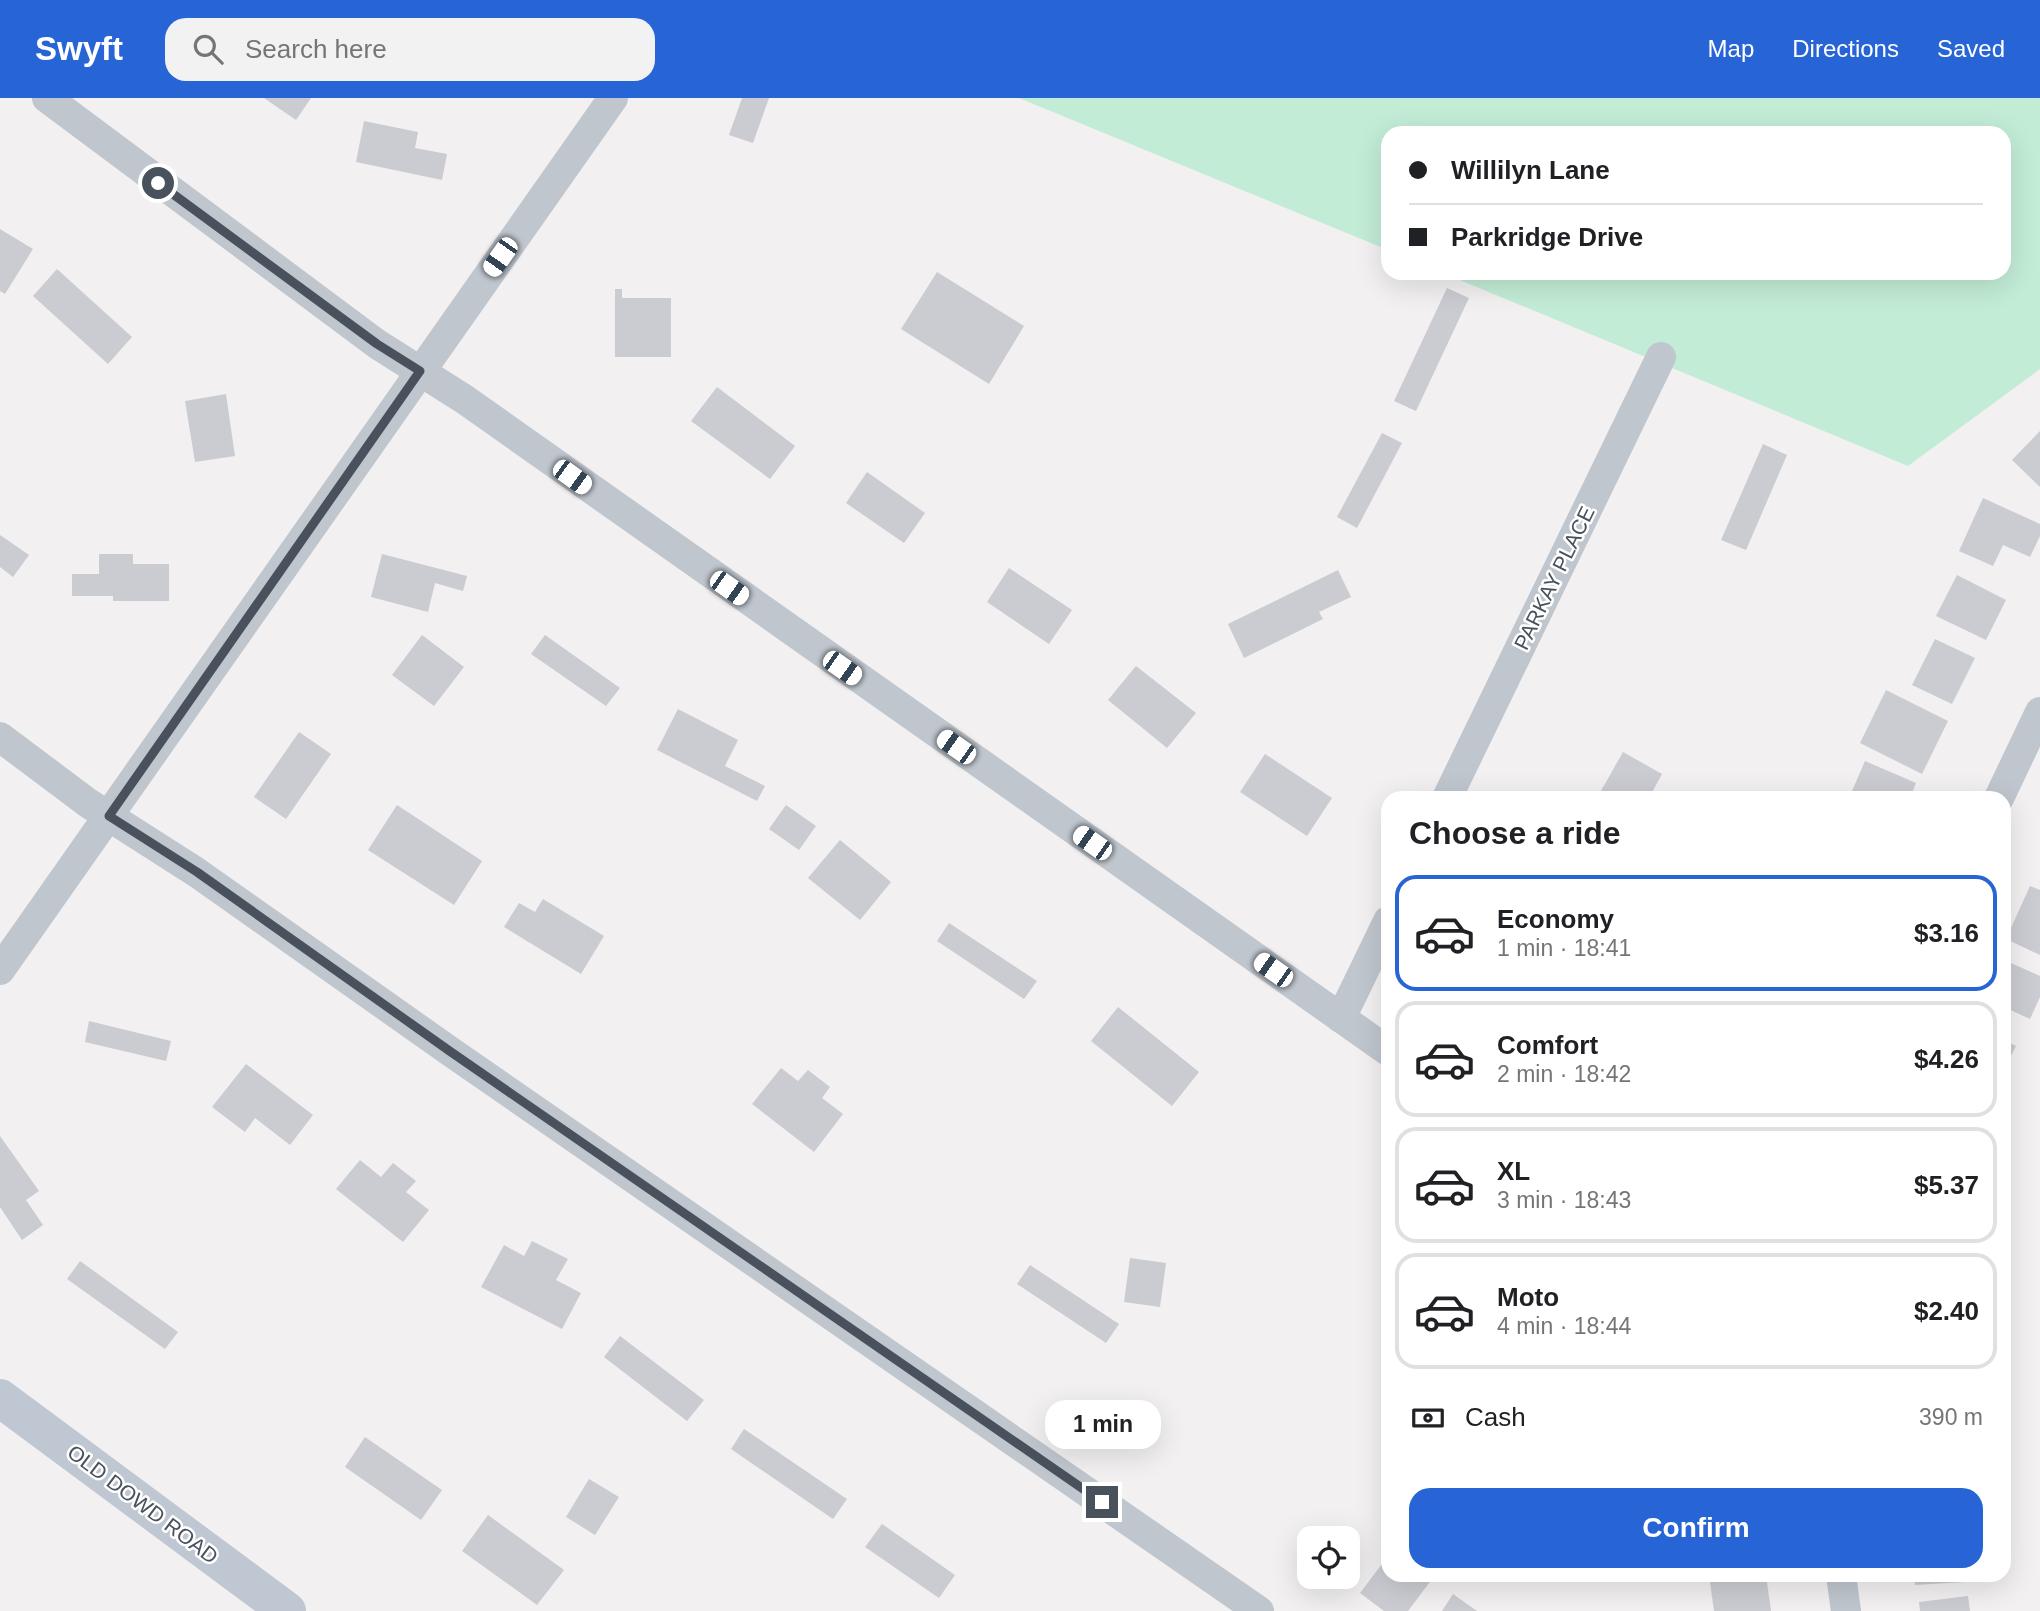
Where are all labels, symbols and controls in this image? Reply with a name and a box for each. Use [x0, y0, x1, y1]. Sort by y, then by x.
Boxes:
search box [165, 18, 655, 81]
text: Swyft [35, 30, 123, 67]
icon: search [189, 30, 227, 68]
text: Search here [245, 34, 387, 64]
text: Map [1708, 35, 1754, 62]
text: Directions [1792, 35, 1899, 62]
text: Saved [1937, 35, 2005, 62]
text: Willilyn Lane [1451, 155, 1610, 185]
route start [142, 167, 174, 199]
text: Parkridge Drive [1451, 222, 1643, 252]
car [480, 234, 521, 280]
car [549, 456, 596, 498]
street label: PARKAY PLACE [1509, 503, 1599, 653]
car [706, 567, 753, 609]
car [819, 647, 866, 689]
car [933, 726, 980, 768]
text: Choose a ride [1409, 815, 1621, 851]
car [1069, 822, 1116, 864]
icon: car [1413, 902, 1476, 965]
text: Economy [1497, 904, 1614, 934]
text: $3.16 [1914, 918, 1979, 948]
text: 1 min · 18:41 [1497, 935, 1631, 961]
car [1250, 949, 1297, 991]
icon: car [1413, 1028, 1476, 1091]
text: Comfort [1497, 1030, 1598, 1060]
text: $4.26 [1914, 1044, 1979, 1074]
text: 2 min · 18:42 [1497, 1061, 1631, 1087]
icon: car [1413, 1154, 1476, 1217]
text: XL [1497, 1156, 1530, 1186]
text: $5.37 [1914, 1170, 1979, 1200]
text: 3 min · 18:43 [1497, 1187, 1631, 1213]
icon: car [1413, 1280, 1476, 1343]
text: Moto [1497, 1282, 1559, 1312]
text: $2.40 [1914, 1296, 1979, 1326]
text: 4 min · 18:44 [1497, 1313, 1631, 1339]
icon: cash [1409, 1399, 1447, 1437]
callout: 1 min [1044, 1400, 1160, 1450]
text: Cash [1465, 1402, 1526, 1432]
text: 390 m [1919, 1404, 1983, 1430]
text: 1 min [1073, 1411, 1133, 1437]
street label: OLD DOWD ROAD [63, 1440, 223, 1568]
route end [1086, 1486, 1118, 1518]
button: Confirm [1409, 1488, 1983, 1568]
map controls [1297, 1526, 1360, 1589]
button: locate [1297, 1526, 1360, 1589]

